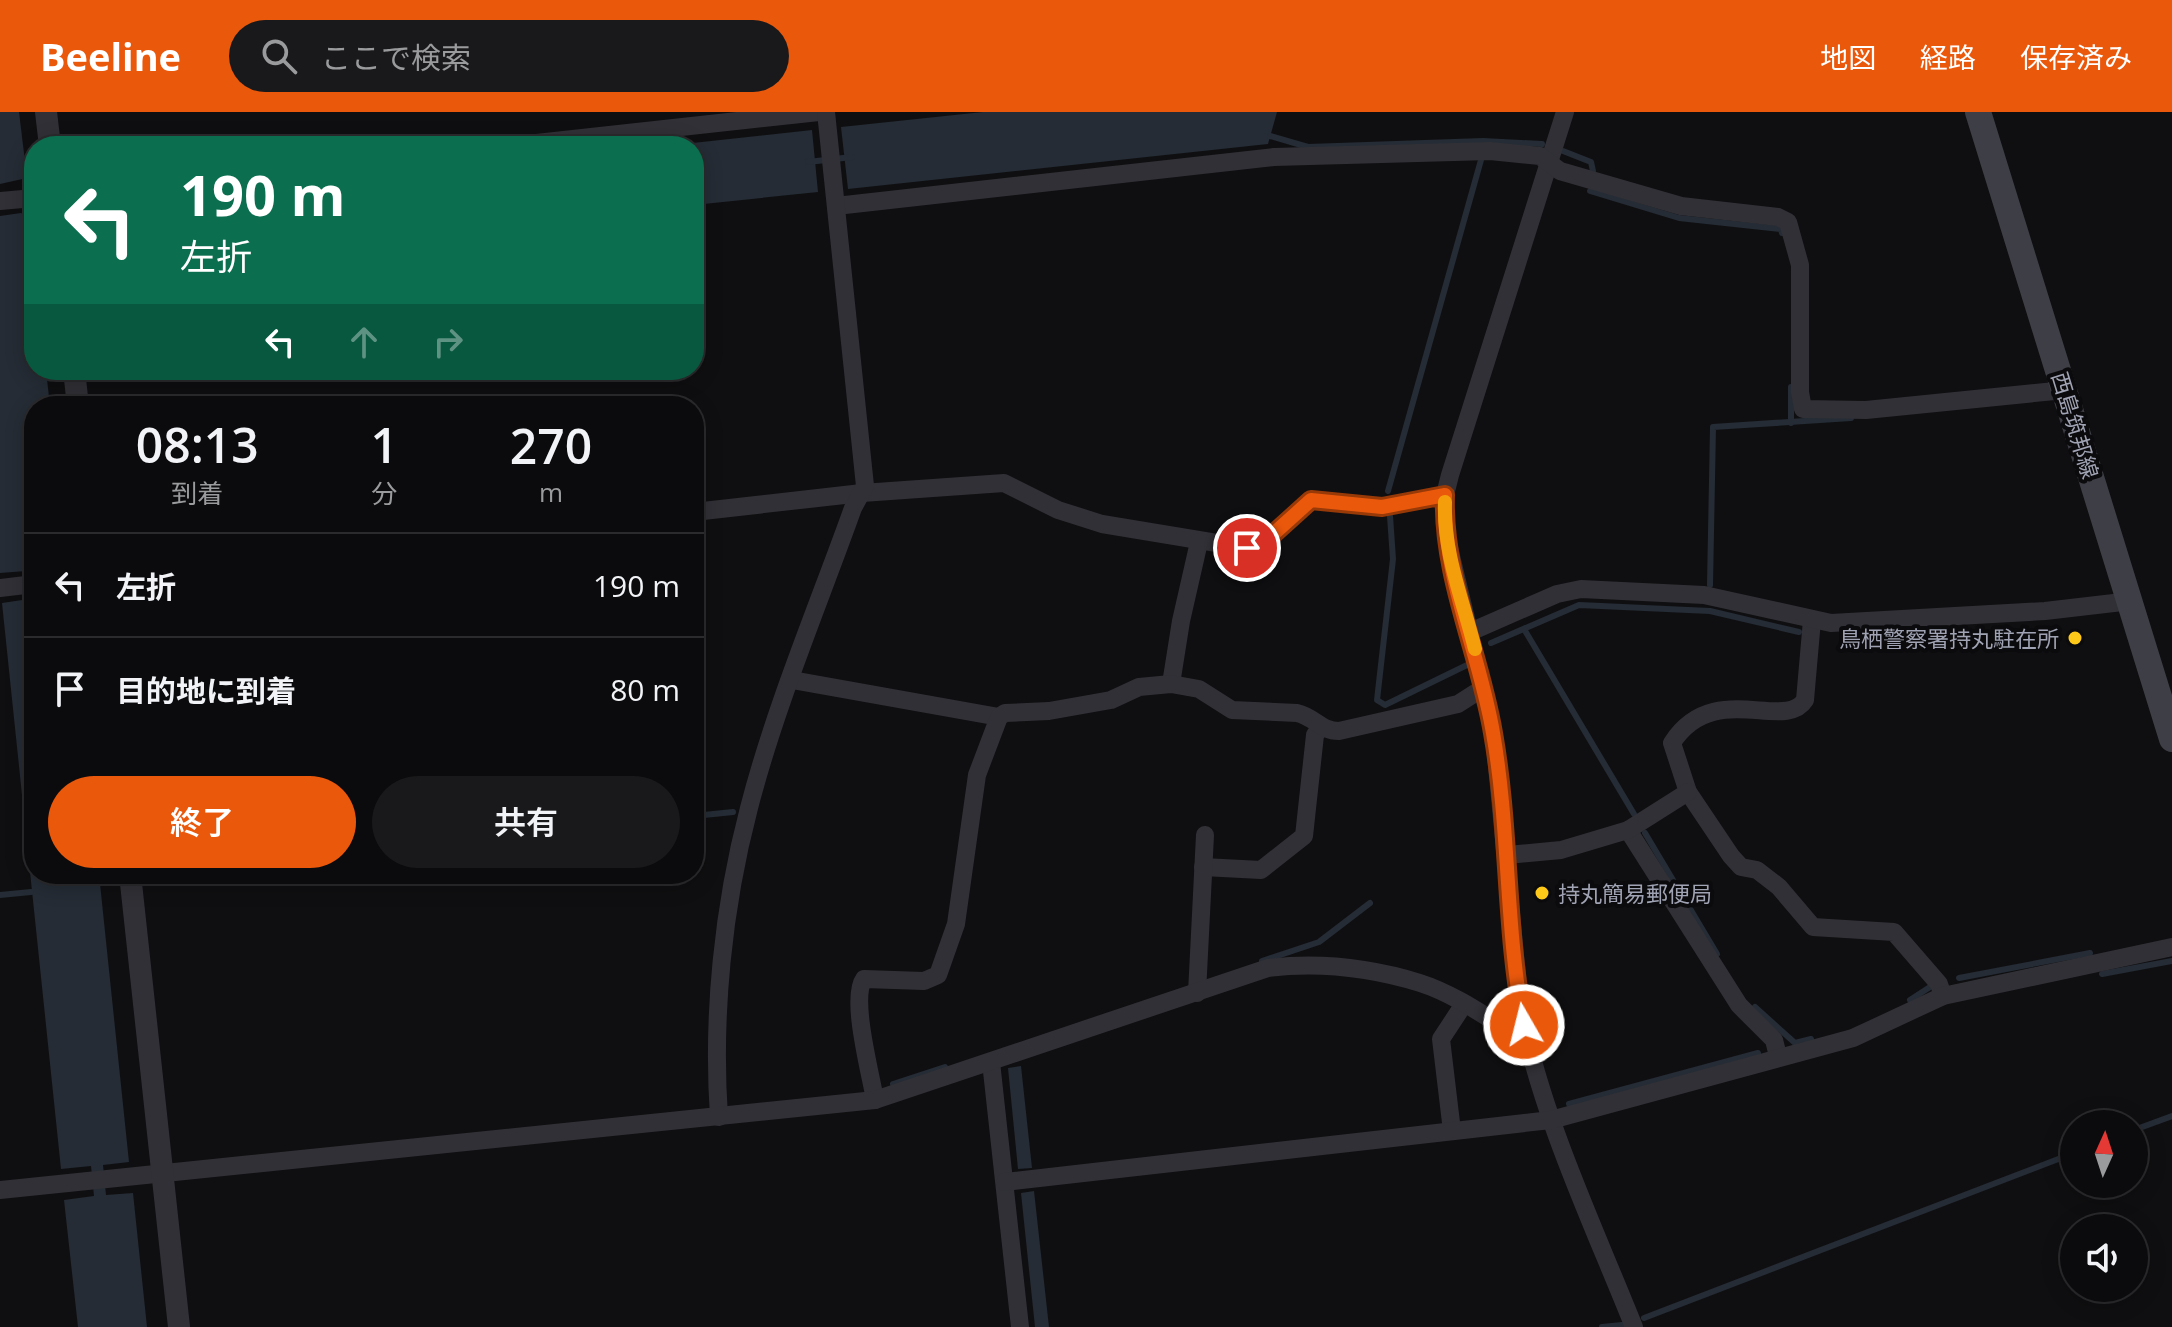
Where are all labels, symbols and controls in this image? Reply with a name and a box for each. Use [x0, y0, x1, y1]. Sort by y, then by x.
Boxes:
search box [229, 20, 789, 92]
text: Beeline [40, 30, 181, 82]
icon: search [257, 34, 301, 78]
text: ここで検索 [321, 37, 471, 78]
text: 地図 [1820, 38, 1876, 76]
text: 経路 [1920, 38, 1976, 76]
text: 保存済み [2020, 38, 2132, 76]
text: 190 m [180, 156, 346, 232]
icon: left [48, 168, 152, 272]
text: 左折 [180, 232, 252, 281]
icon: left [258, 320, 302, 364]
icon: ahead [342, 320, 386, 364]
icon: right [426, 320, 470, 364]
street label: 西島筑邦線 [2046, 368, 2106, 482]
text: 08:13 [136, 412, 259, 477]
text: 1 [371, 412, 398, 477]
text: 270 [510, 413, 592, 478]
text: m [539, 474, 563, 510]
text: 到着 [171, 475, 223, 511]
text: 分 [371, 475, 397, 511]
pin [1213, 514, 1281, 582]
icon: arrive [1225, 526, 1269, 570]
icon: left [48, 563, 92, 607]
text: 190 m [593, 565, 680, 606]
text: 左折 [116, 566, 176, 607]
place label: 鳥栖警察署持丸駐在所 [1839, 623, 2059, 653]
marker: 鳥栖警察署持丸駐在所 [2066, 629, 2084, 647]
icon: arrive [48, 667, 92, 711]
text: 80 m [610, 669, 680, 710]
text: 目的地に到着 [116, 670, 296, 711]
button: 終了 [48, 776, 356, 868]
button: 共有 [372, 776, 680, 868]
place label: 持丸簡易郵便局 [1558, 878, 1712, 908]
marker: 持丸簡易郵便局 [1533, 884, 1551, 902]
position arrow [1482, 983, 1566, 1067]
north arrow [2060, 1110, 2148, 1198]
map controls [2060, 1110, 2148, 1302]
button: sound [2060, 1214, 2148, 1302]

